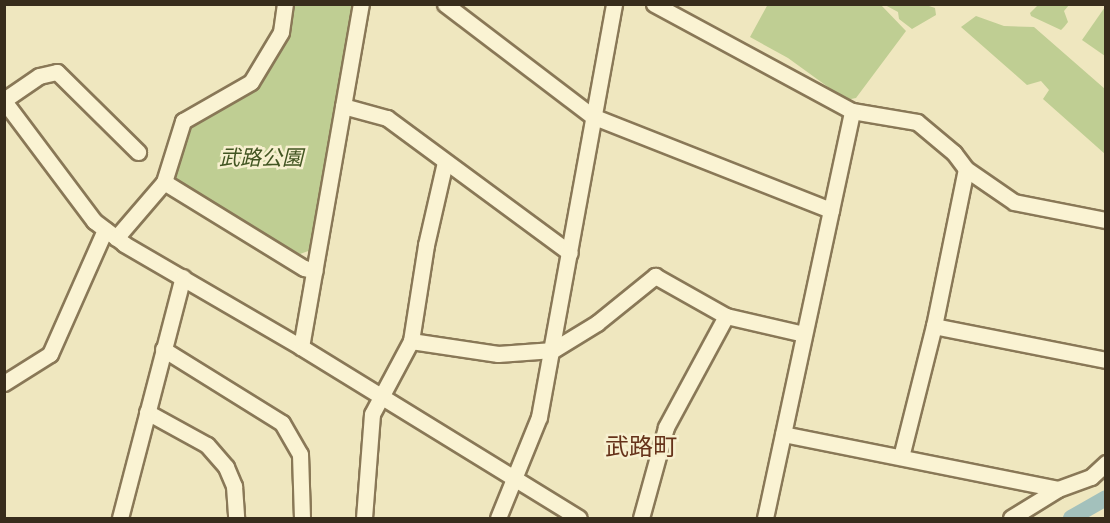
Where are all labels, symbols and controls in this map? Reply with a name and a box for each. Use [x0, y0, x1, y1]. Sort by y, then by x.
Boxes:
park label: 武路公園 [219, 145, 303, 171]
district label: 武路町 [605, 433, 677, 461]

